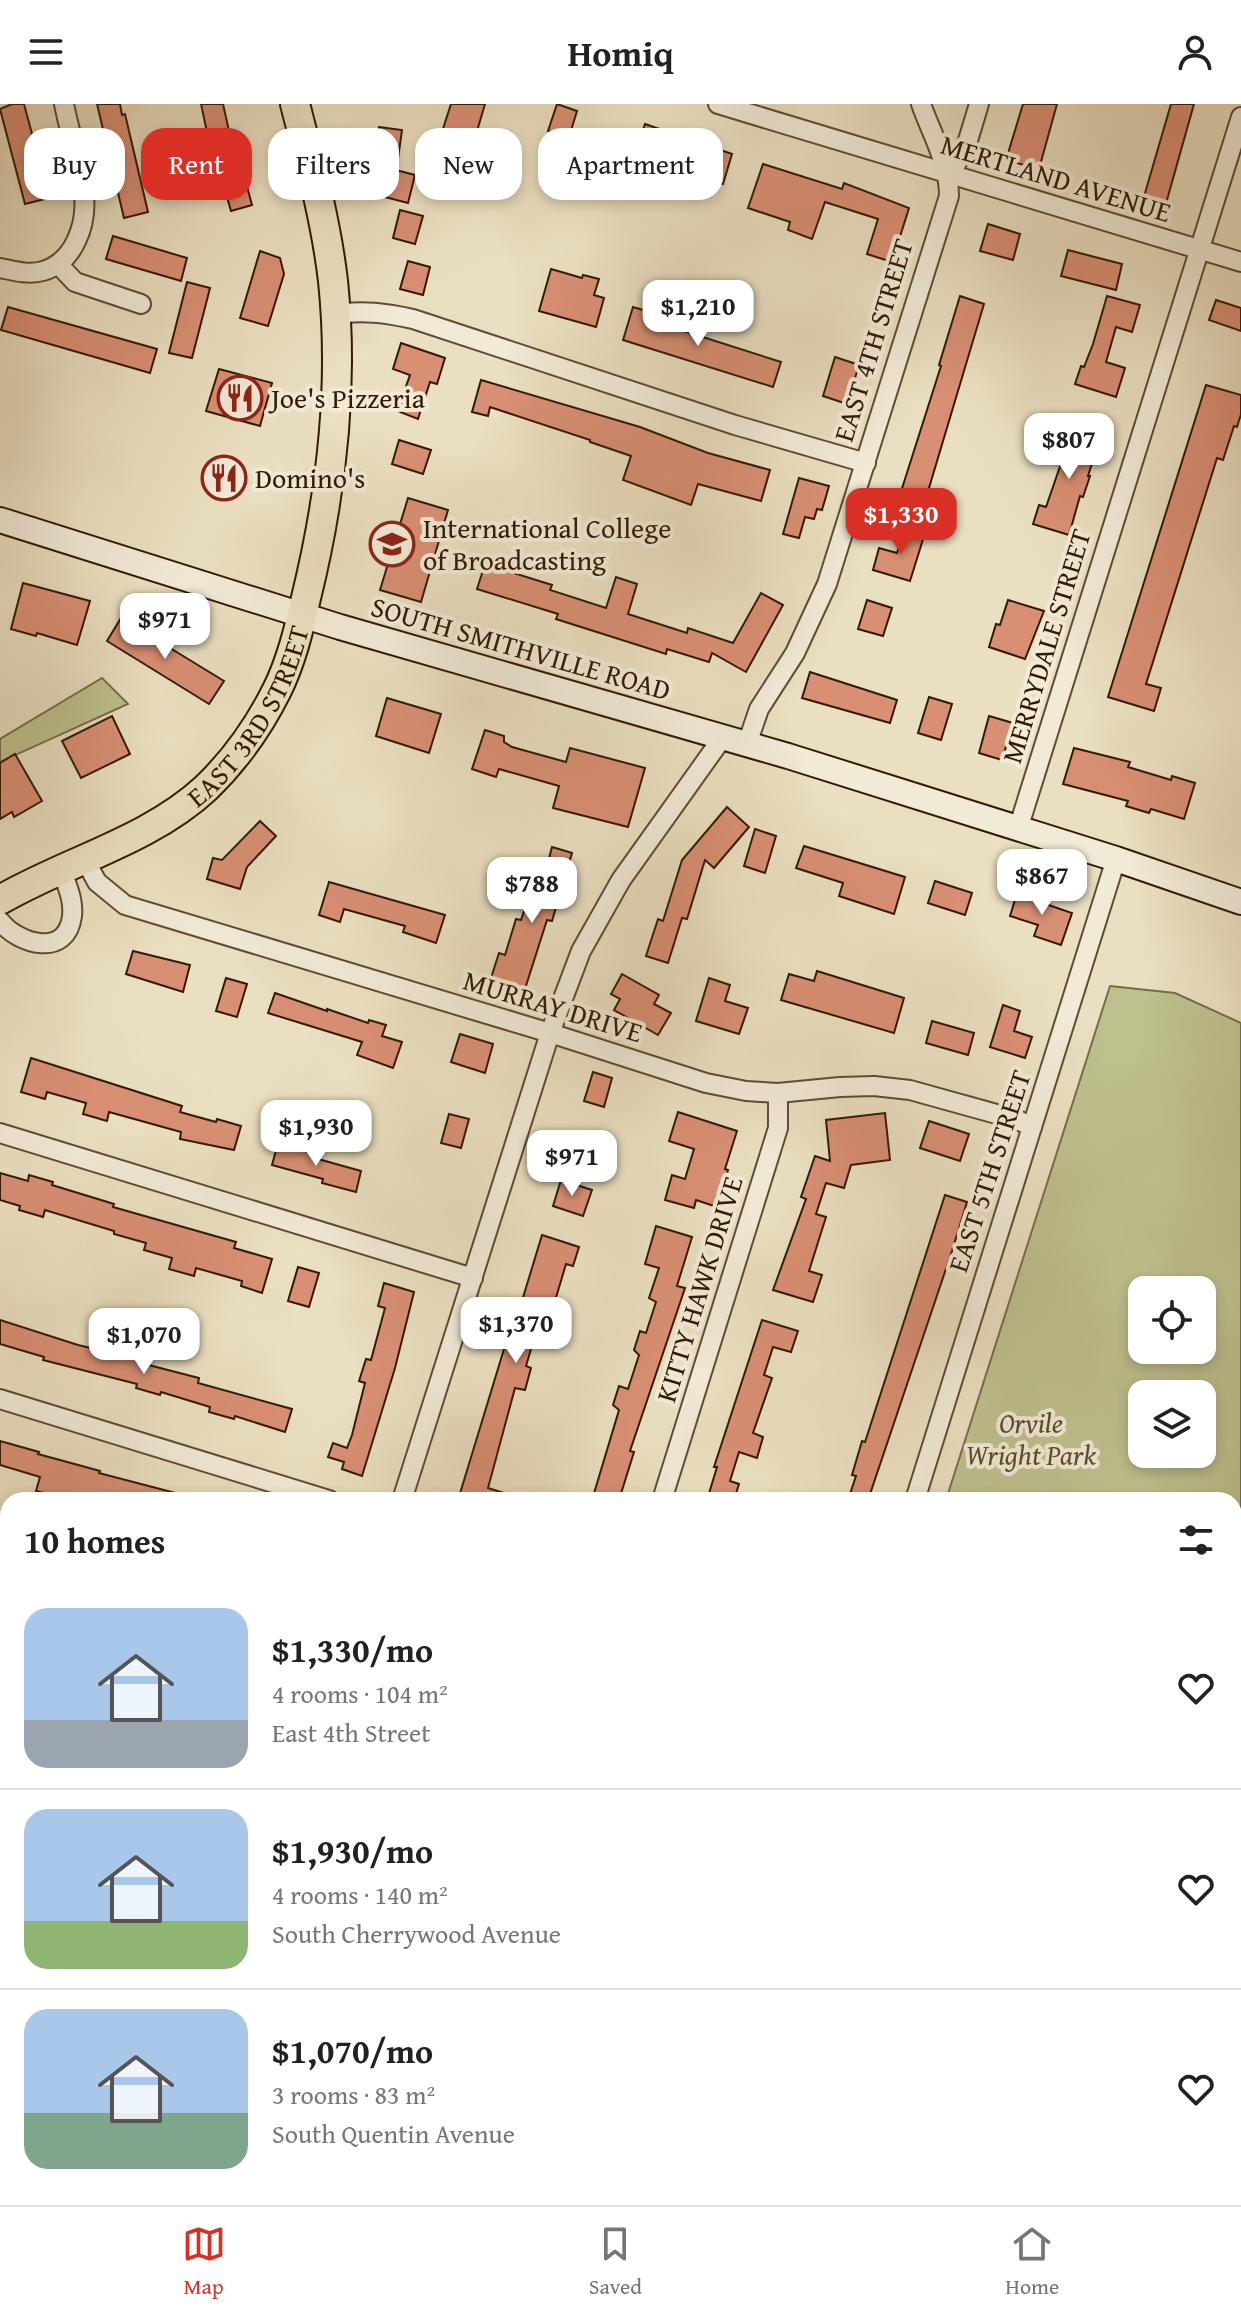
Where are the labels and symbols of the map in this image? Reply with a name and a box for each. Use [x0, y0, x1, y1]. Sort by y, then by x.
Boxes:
street label: MERTLAND AVENUE [936, 123, 1176, 232]
street label: EAST 4TH STREET [822, 233, 923, 446]
pin: $1,210 [633, 280, 763, 348]
restaurant icon: Joe's Pizzeria [216, 374, 264, 422]
place label: Joe's Pizzeria [268, 377, 426, 418]
pin: $807 [1022, 413, 1116, 481]
restaurant icon: Domino's [200, 454, 248, 502]
place label: Domino's [255, 457, 365, 498]
pin: $1,330 [836, 488, 966, 556]
place label: International College of Broadcasting [423, 507, 671, 580]
school or university icon: International College of Broadcasting [368, 520, 416, 568]
street label: MERRYDALE STREET [990, 523, 1101, 768]
street label: SOUTH SMITHVILLE ROAD [367, 585, 676, 710]
pin: $971 [118, 593, 212, 661]
street label: EAST 3RD STREET [178, 621, 319, 816]
pin: $867 [995, 849, 1089, 917]
pin: $788 [485, 857, 579, 925]
street label: MURRAY DRIVE [459, 959, 648, 1052]
street label: EAST 5TH STREET [937, 1064, 1041, 1277]
pin: $1,930 [251, 1100, 381, 1168]
pin: $971 [525, 1130, 619, 1198]
street label: KITTY HAWK DRIVE [645, 1171, 752, 1407]
pin: $1,370 [451, 1297, 581, 1365]
pin: $1,070 [79, 1308, 209, 1376]
park label: Orvile Wright Park [966, 1402, 1096, 1475]

